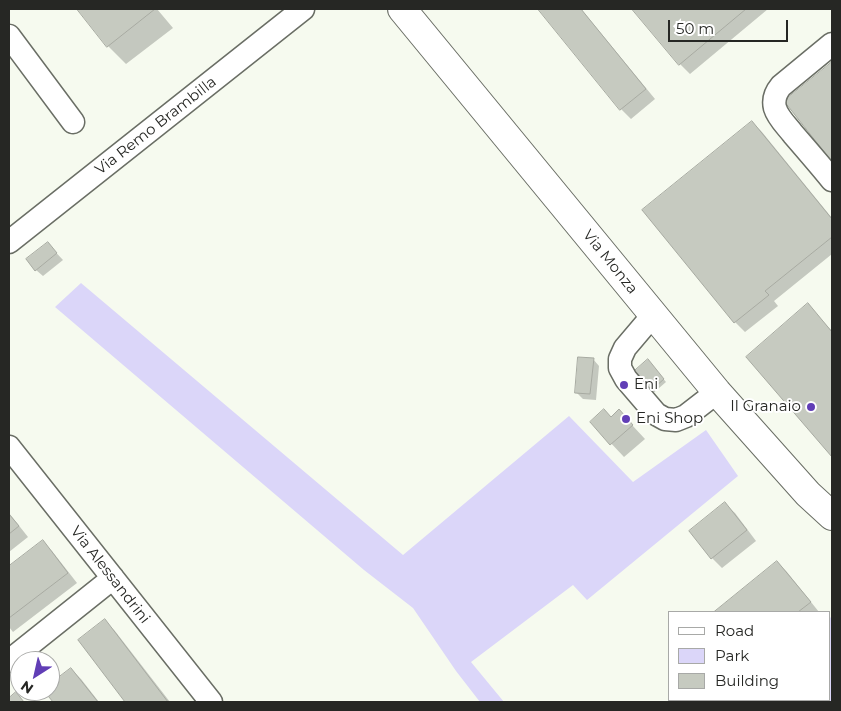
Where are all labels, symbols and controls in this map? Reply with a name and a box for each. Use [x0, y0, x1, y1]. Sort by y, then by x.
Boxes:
scale bar [671, 10, 791, 42]
text: 50 m [676, 19, 714, 38]
street label: Via Remo Brambilla [92, 73, 220, 179]
street label: Via Monza [579, 226, 641, 298]
place label: Eni [634, 376, 658, 394]
marker: Eni [618, 379, 630, 391]
place label: Il Granaio [730, 398, 801, 416]
marker: Il Granaio [805, 401, 817, 413]
place label: Eni Shop [636, 410, 703, 428]
marker: Eni Shop [620, 413, 632, 425]
street label: Via Alessandrini [66, 523, 154, 627]
legend [668, 611, 831, 701]
text: Road [715, 621, 754, 640]
text: Park [715, 646, 749, 665]
north arrow [10, 651, 60, 701]
text: Building [715, 671, 779, 690]
text: N [17, 677, 37, 698]

